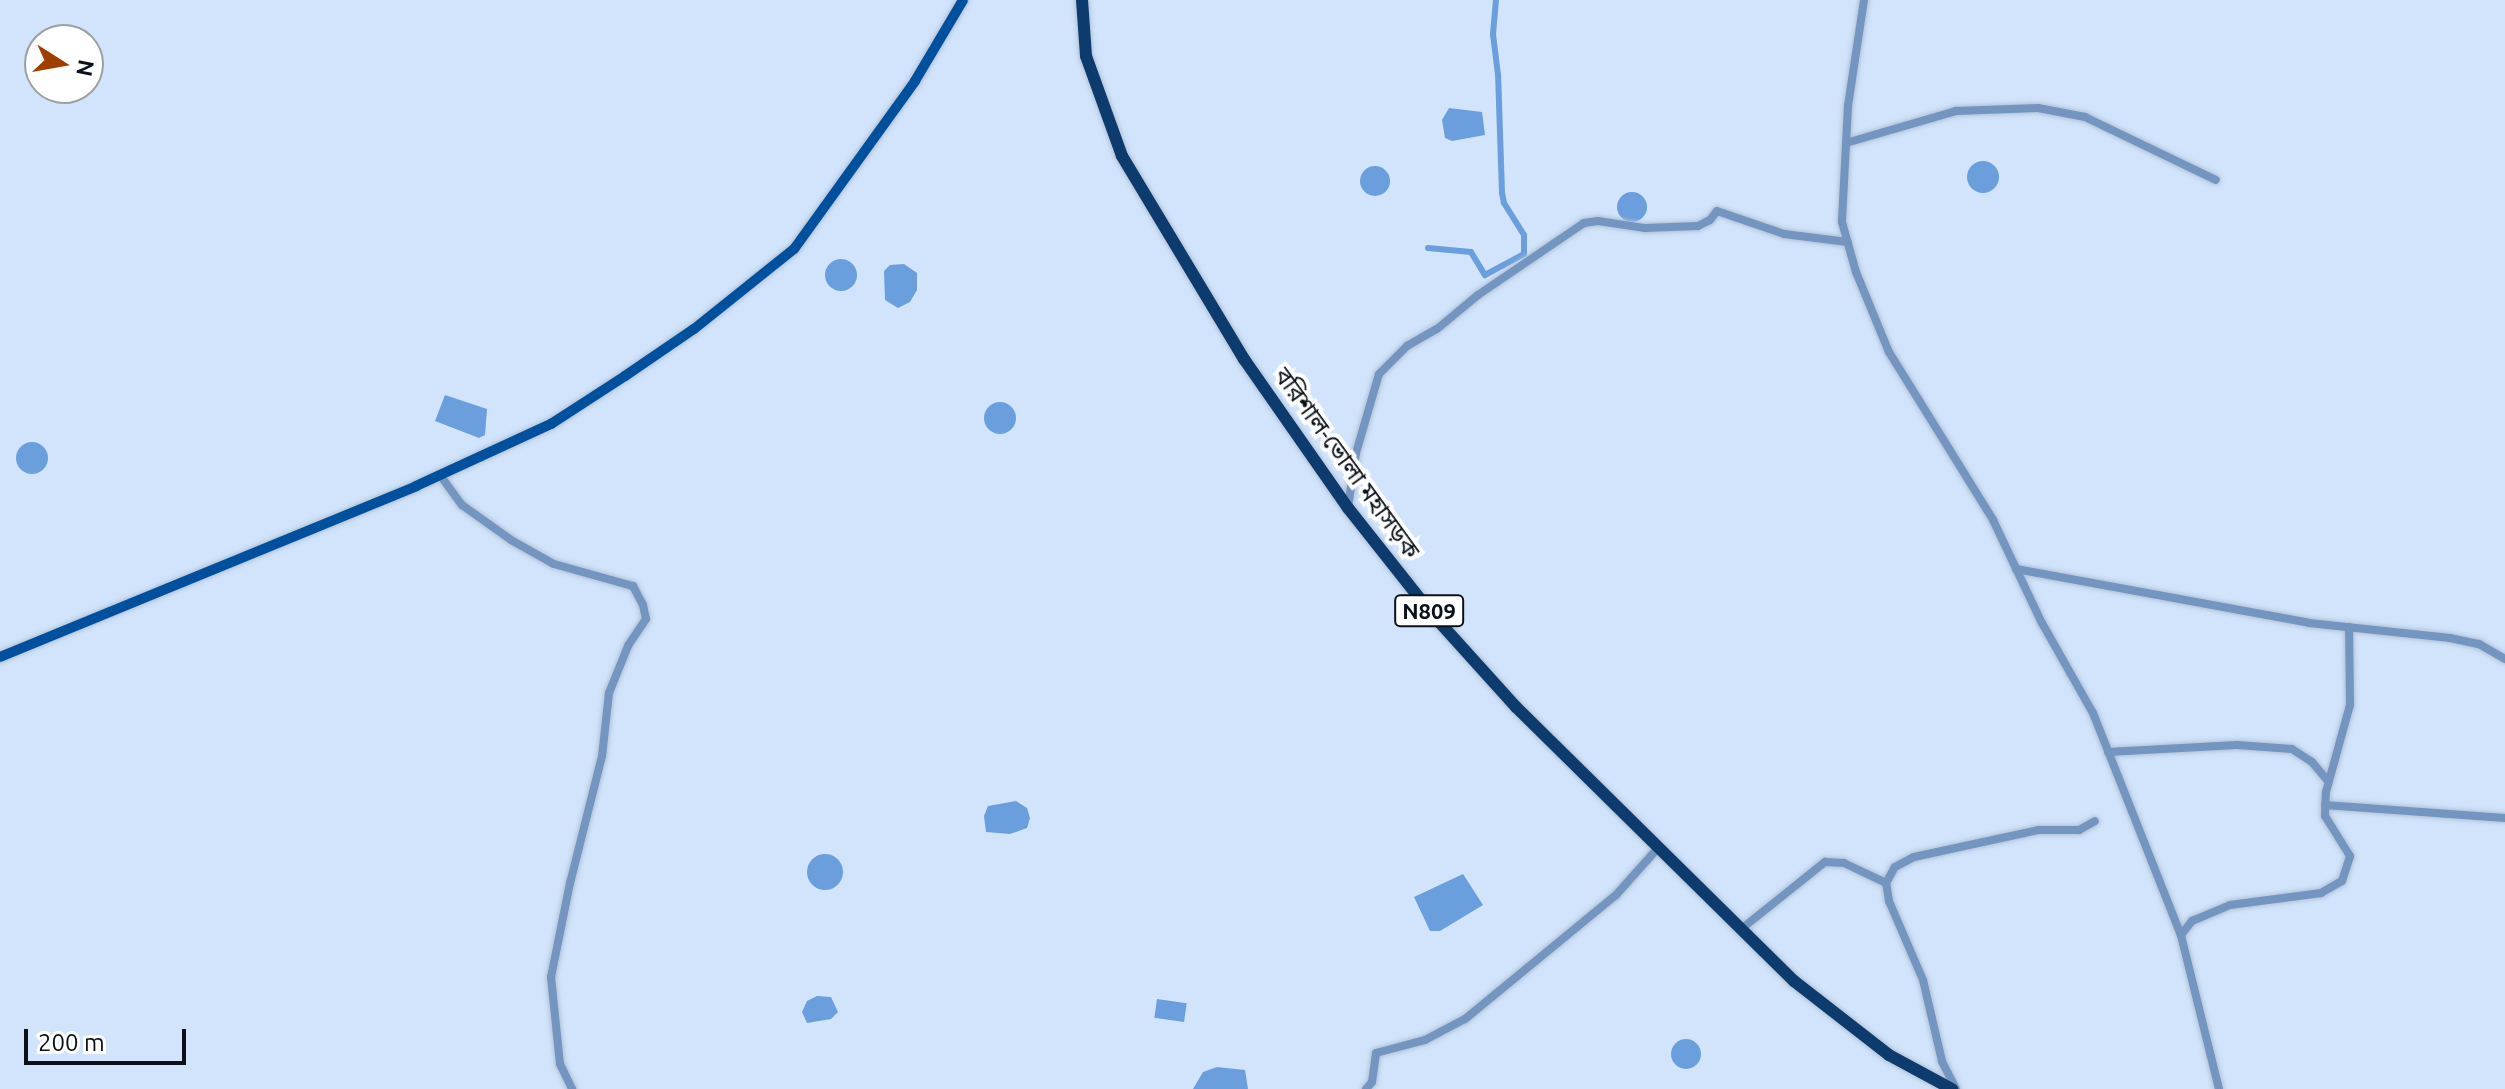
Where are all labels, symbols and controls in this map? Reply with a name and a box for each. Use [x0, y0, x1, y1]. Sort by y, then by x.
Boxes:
north arrow [24, 24, 104, 104]
text: N [72, 58, 100, 79]
street label: বরিশাল-ভোলা মহাসড়ক [1268, 362, 1426, 564]
road number: N809 [1393, 593, 1465, 629]
scale bar [28, 1013, 190, 1063]
text: 200 m [38, 1029, 105, 1056]

